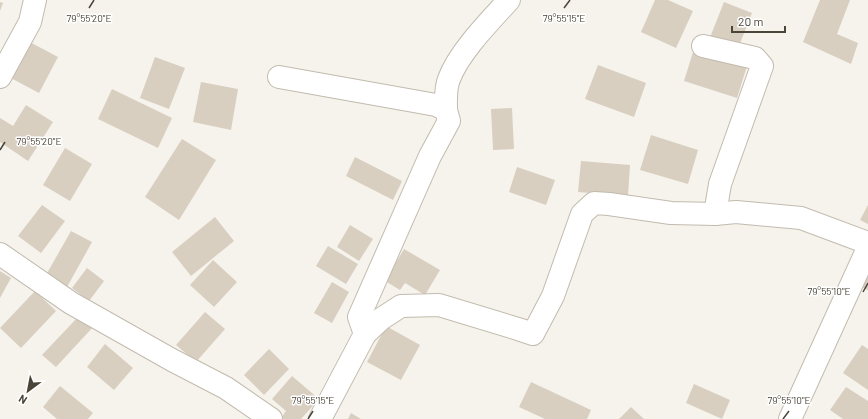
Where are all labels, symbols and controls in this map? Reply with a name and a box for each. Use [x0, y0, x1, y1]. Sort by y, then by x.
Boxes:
scale bar [732, 8, 785, 34]
text: 79°55'20"E [66, 12, 112, 24]
text: 79°55'15"E [543, 12, 585, 24]
text: 20 m [738, 14, 764, 28]
text: 79°55'20"E [16, 135, 62, 147]
text: 79°55'10"E [807, 285, 851, 297]
north arrow [8, 371, 48, 411]
text: N [16, 392, 29, 407]
text: 79°55'15"E [292, 394, 334, 406]
text: 79°55'10"E [767, 394, 811, 406]

